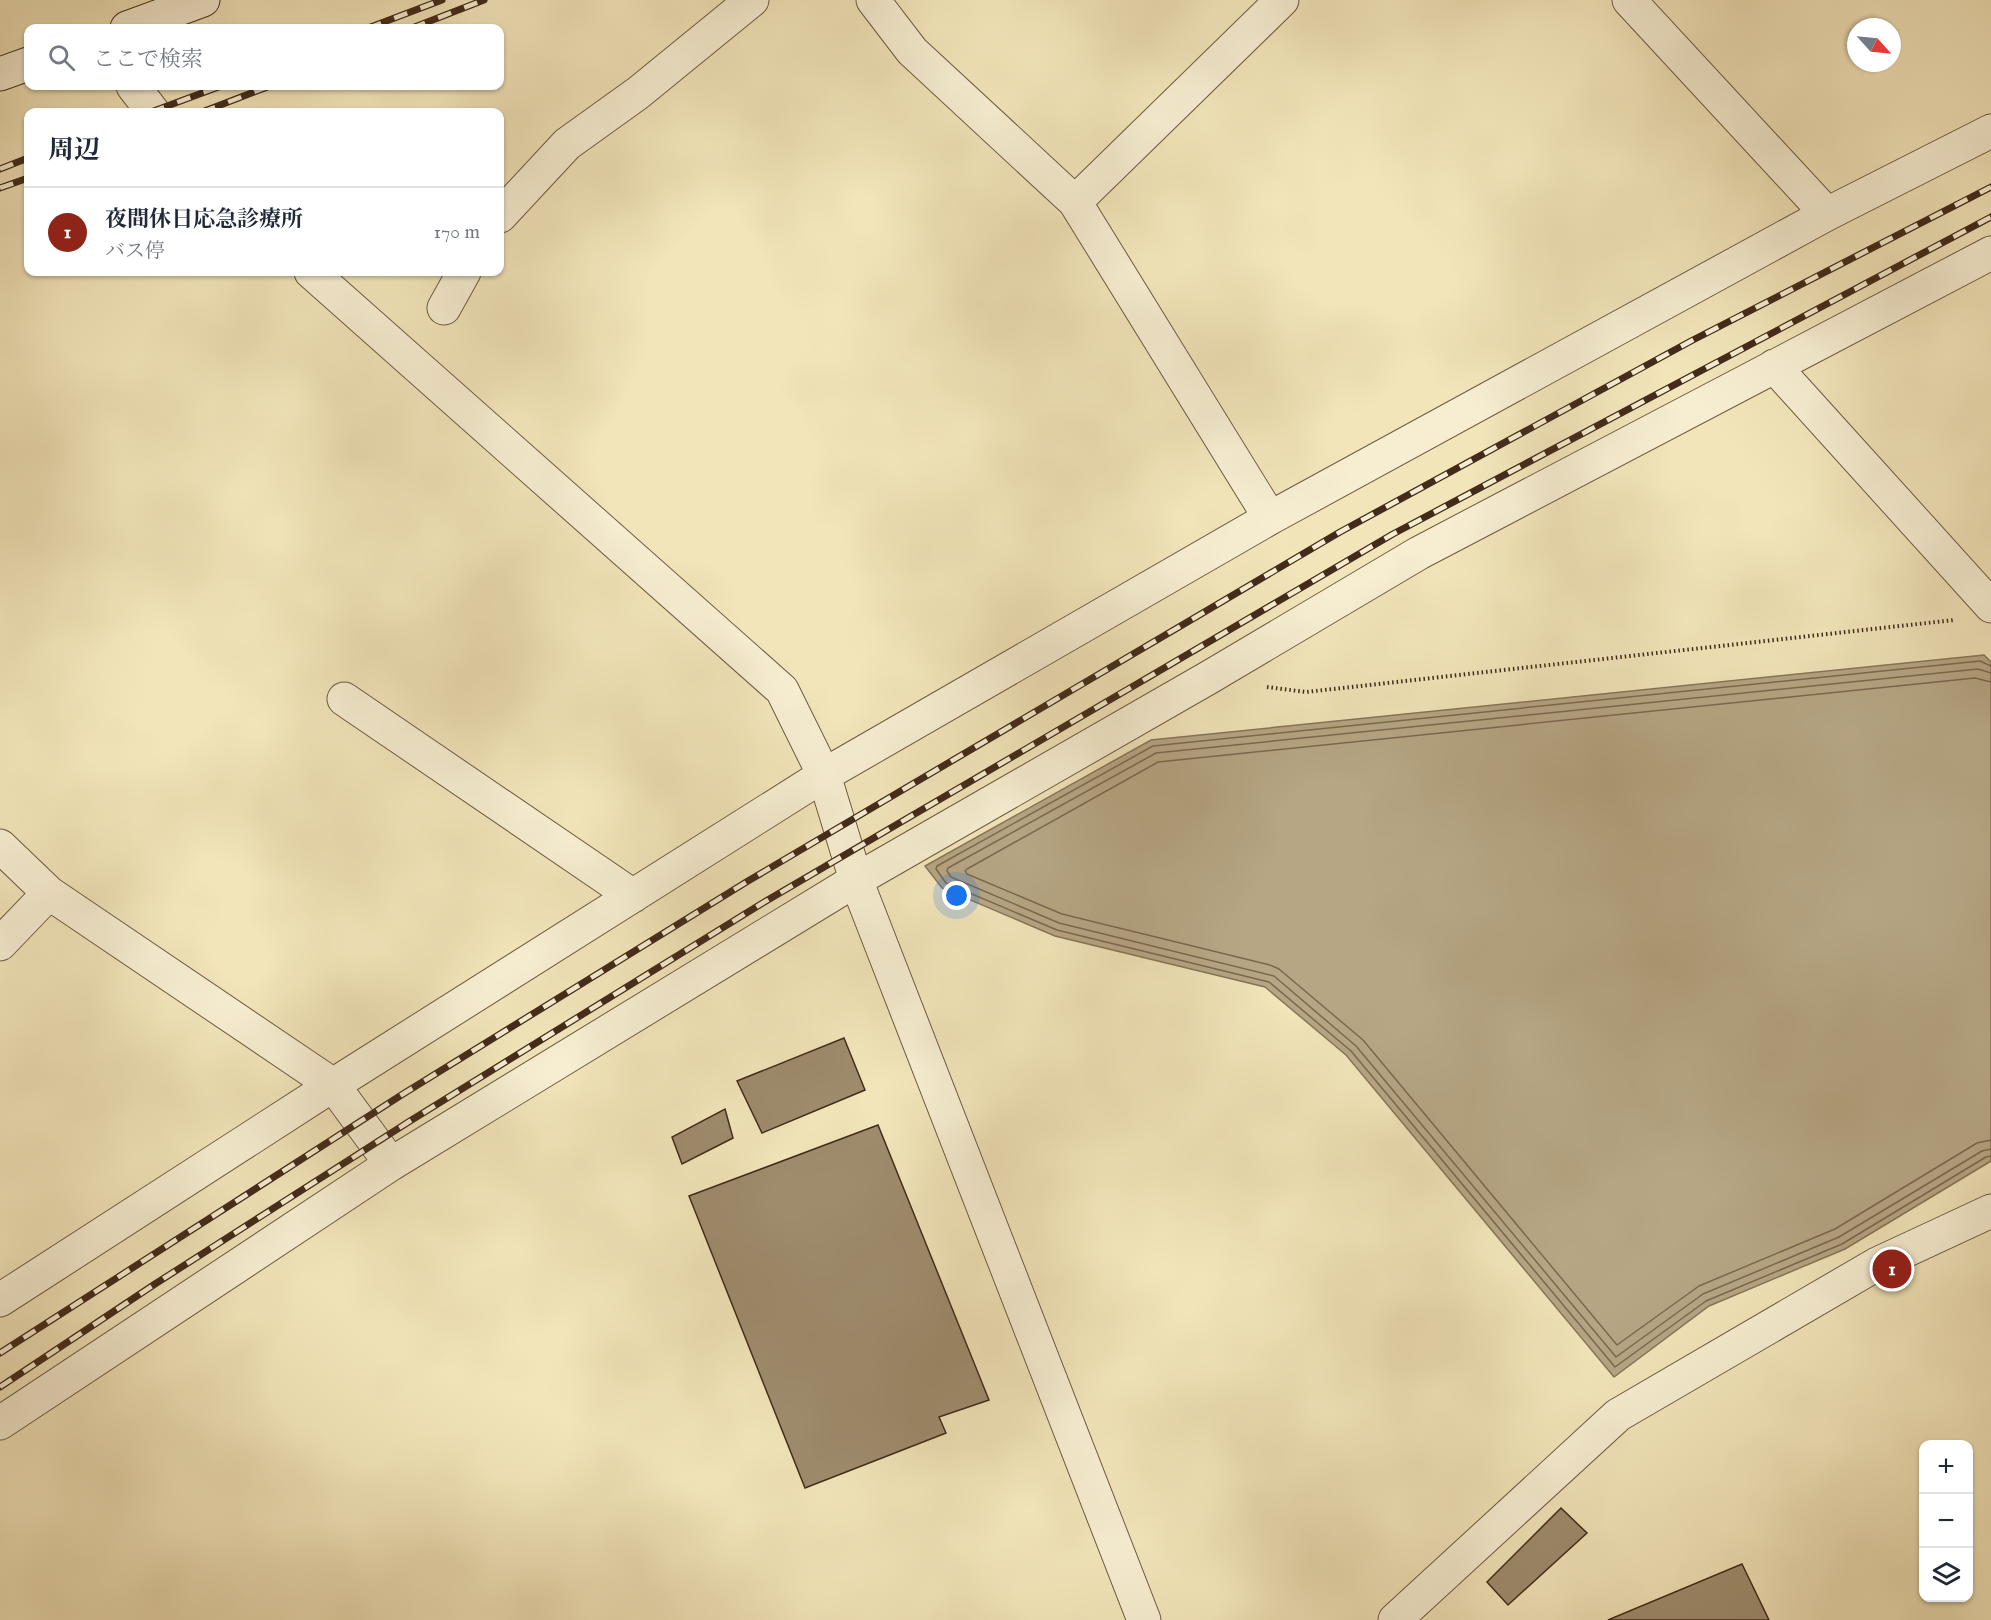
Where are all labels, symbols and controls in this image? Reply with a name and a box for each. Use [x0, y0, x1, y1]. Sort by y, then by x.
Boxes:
north arrow [1847, 18, 1901, 72]
search box [24, 24, 504, 90]
icon: search [45, 41, 78, 74]
text: ここで検索 [93, 46, 203, 74]
text: 周辺 [48, 134, 100, 167]
text: 夜間休日応急診療所 [105, 206, 303, 234]
text: 1 [64, 220, 71, 245]
text: 170 m [434, 220, 480, 245]
text: バス停 [105, 239, 165, 264]
your location [942, 881, 971, 910]
pin: 1 [1872, 1246, 1912, 1292]
map controls [1919, 1440, 1973, 1602]
button: + [1919, 1440, 1973, 1494]
button: − [1919, 1494, 1973, 1548]
button: layers [1919, 1548, 1973, 1602]

